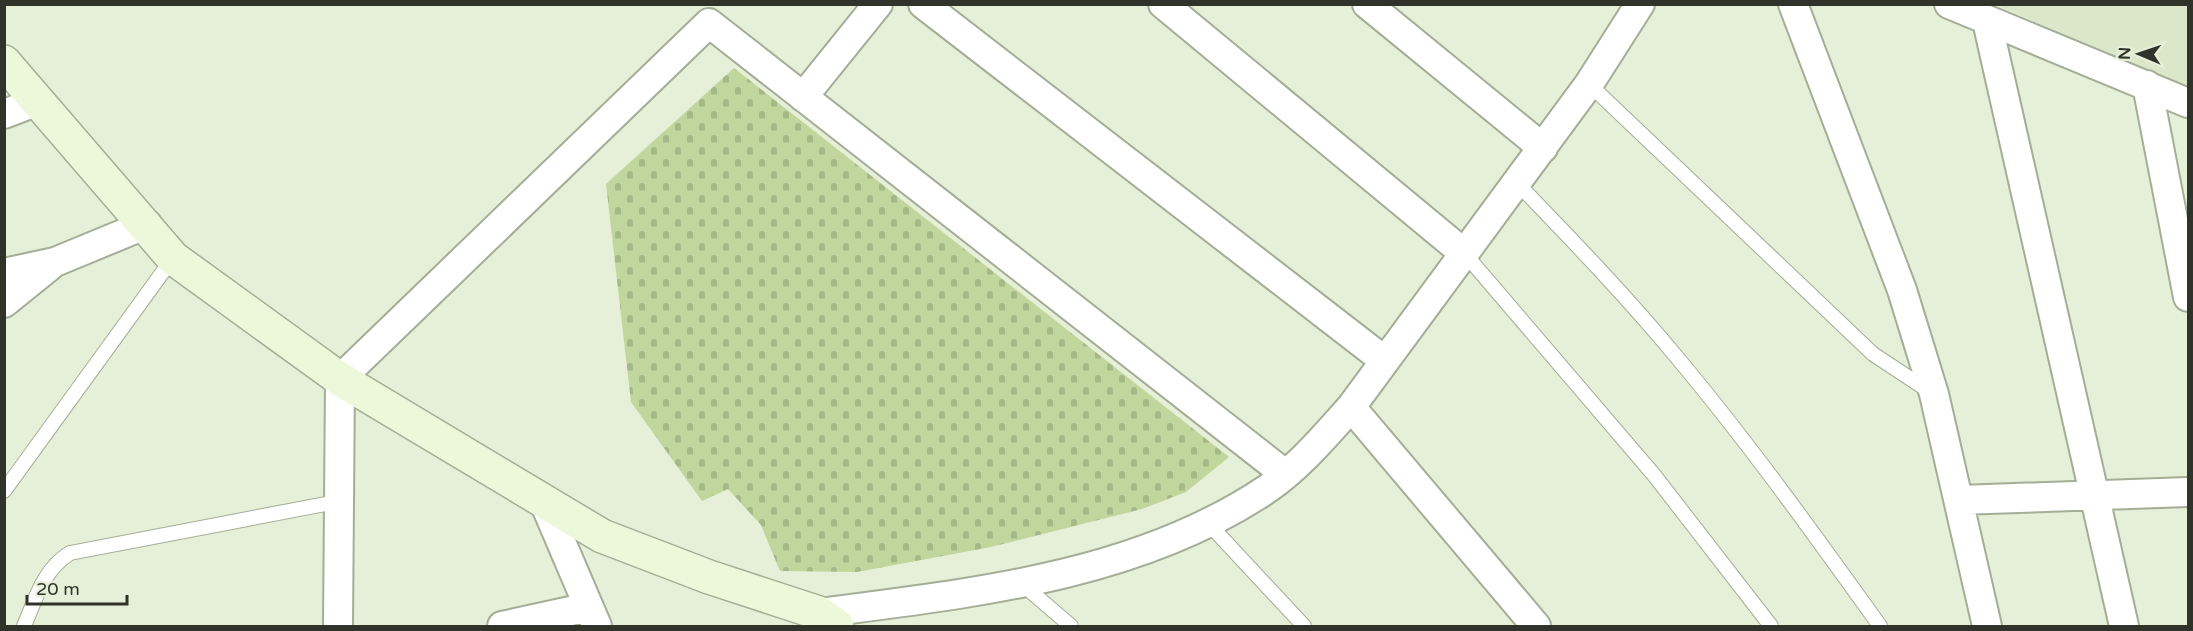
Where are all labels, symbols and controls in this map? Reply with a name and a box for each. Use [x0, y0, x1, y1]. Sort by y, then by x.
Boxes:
north arrow [2109, 24, 2169, 84]
text: N [2115, 47, 2135, 60]
scale bar [27, 568, 128, 606]
text: 20 m [36, 578, 80, 600]

